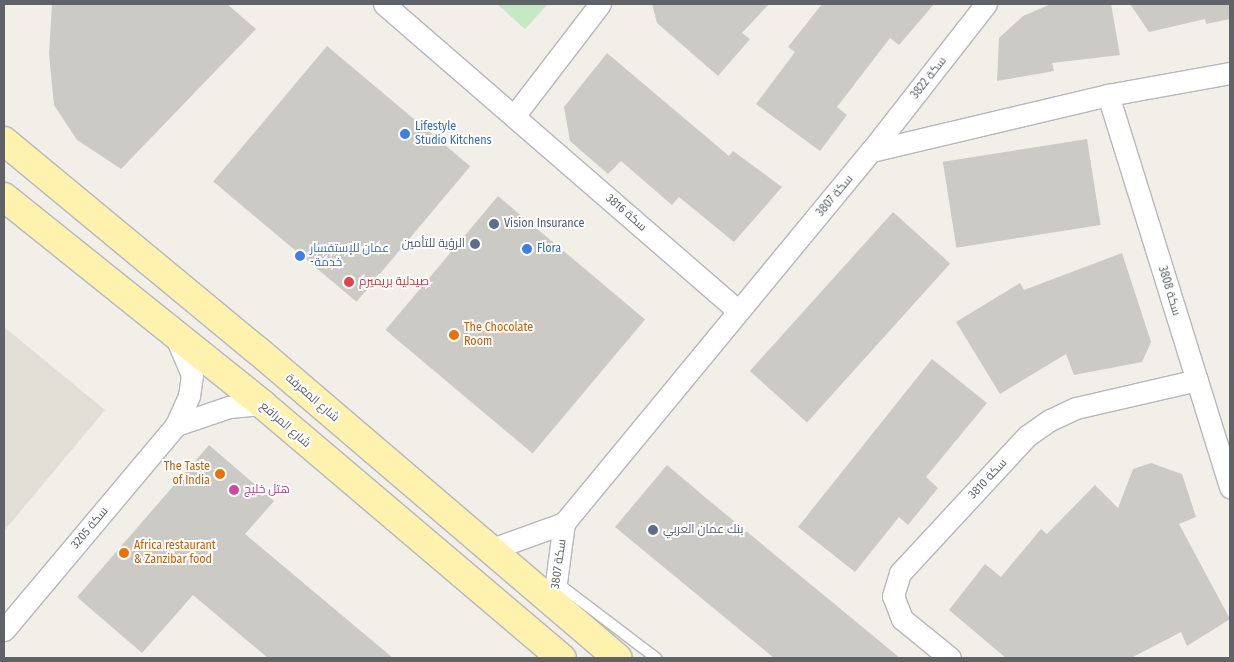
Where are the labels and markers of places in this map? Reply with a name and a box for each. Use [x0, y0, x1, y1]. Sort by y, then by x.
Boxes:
place label: Lifestyle Studio Kitchens [415, 120, 492, 148]
marker: Lifestyle Studio Kitchens [399, 128, 411, 140]
place label: Vision Insurance [504, 217, 584, 231]
marker: Vision Insurance [488, 218, 500, 230]
place label: الرؤية للتأمين [402, 237, 465, 251]
marker: الرؤية للتأمين [469, 238, 481, 250]
place label: عمان للإستفسار -خدمة [310, 242, 389, 270]
place label: Flora [537, 242, 561, 256]
marker: Flora [521, 243, 533, 255]
marker: عمان للإستفسار -خدمة [294, 250, 306, 262]
place label: صيدلية بريميرم [359, 275, 429, 289]
marker: صيدلية بريميرم [343, 276, 355, 288]
place label: The Chocolate Room [464, 321, 533, 349]
marker: The Chocolate Room [448, 329, 460, 341]
place label: The Taste of India [164, 460, 210, 488]
marker: The Taste of India [214, 468, 226, 480]
place label: هتل خلیج [244, 483, 290, 497]
marker: هتل خلیج [228, 484, 240, 496]
place label: بنك عمان العربي [663, 523, 743, 537]
marker: بنك عمان العربي [647, 524, 659, 536]
place label: Africa restaurant & Zanzibar food [134, 539, 216, 567]
marker: Africa restaurant & Zanzibar food [118, 547, 130, 559]

